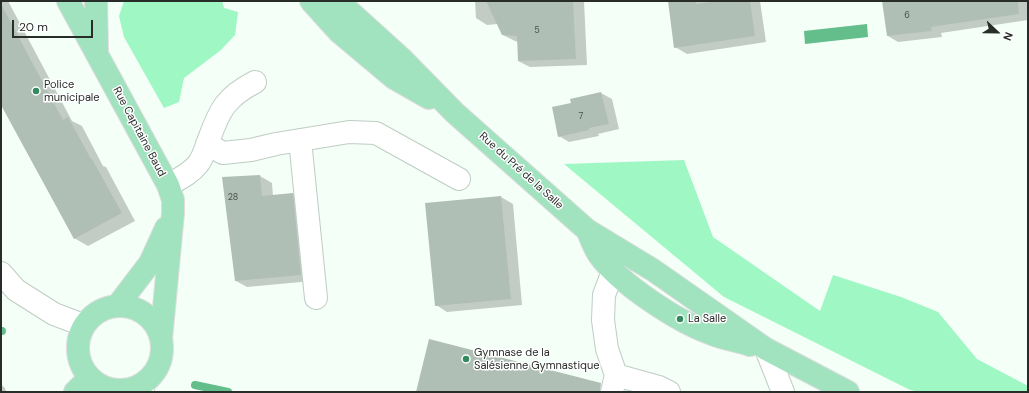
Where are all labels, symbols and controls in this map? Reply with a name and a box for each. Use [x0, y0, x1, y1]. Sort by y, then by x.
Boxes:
house number: 6 [904, 11, 910, 21]
scale bar [14, 12, 95, 38]
north arrow [977, 12, 1017, 52]
text: 20 m [19, 19, 48, 35]
house number: 5 [534, 26, 540, 36]
text: N [1000, 30, 1016, 43]
place label: Police municipale [44, 78, 100, 104]
street label: Rue Capitaine Baud [110, 85, 168, 179]
marker: Police municipale [31, 86, 41, 96]
house number: 7 [579, 112, 583, 122]
street label: Rue du Pré de la Salle [476, 130, 566, 212]
house number: 28 [228, 193, 238, 203]
place label: La Salle [688, 312, 726, 326]
marker: La Salle [675, 314, 685, 324]
place label: Gymnase de la Salésienne Gymnastique [474, 346, 600, 372]
marker: Gymnase de la Salésienne Gymnastique [461, 354, 471, 364]

